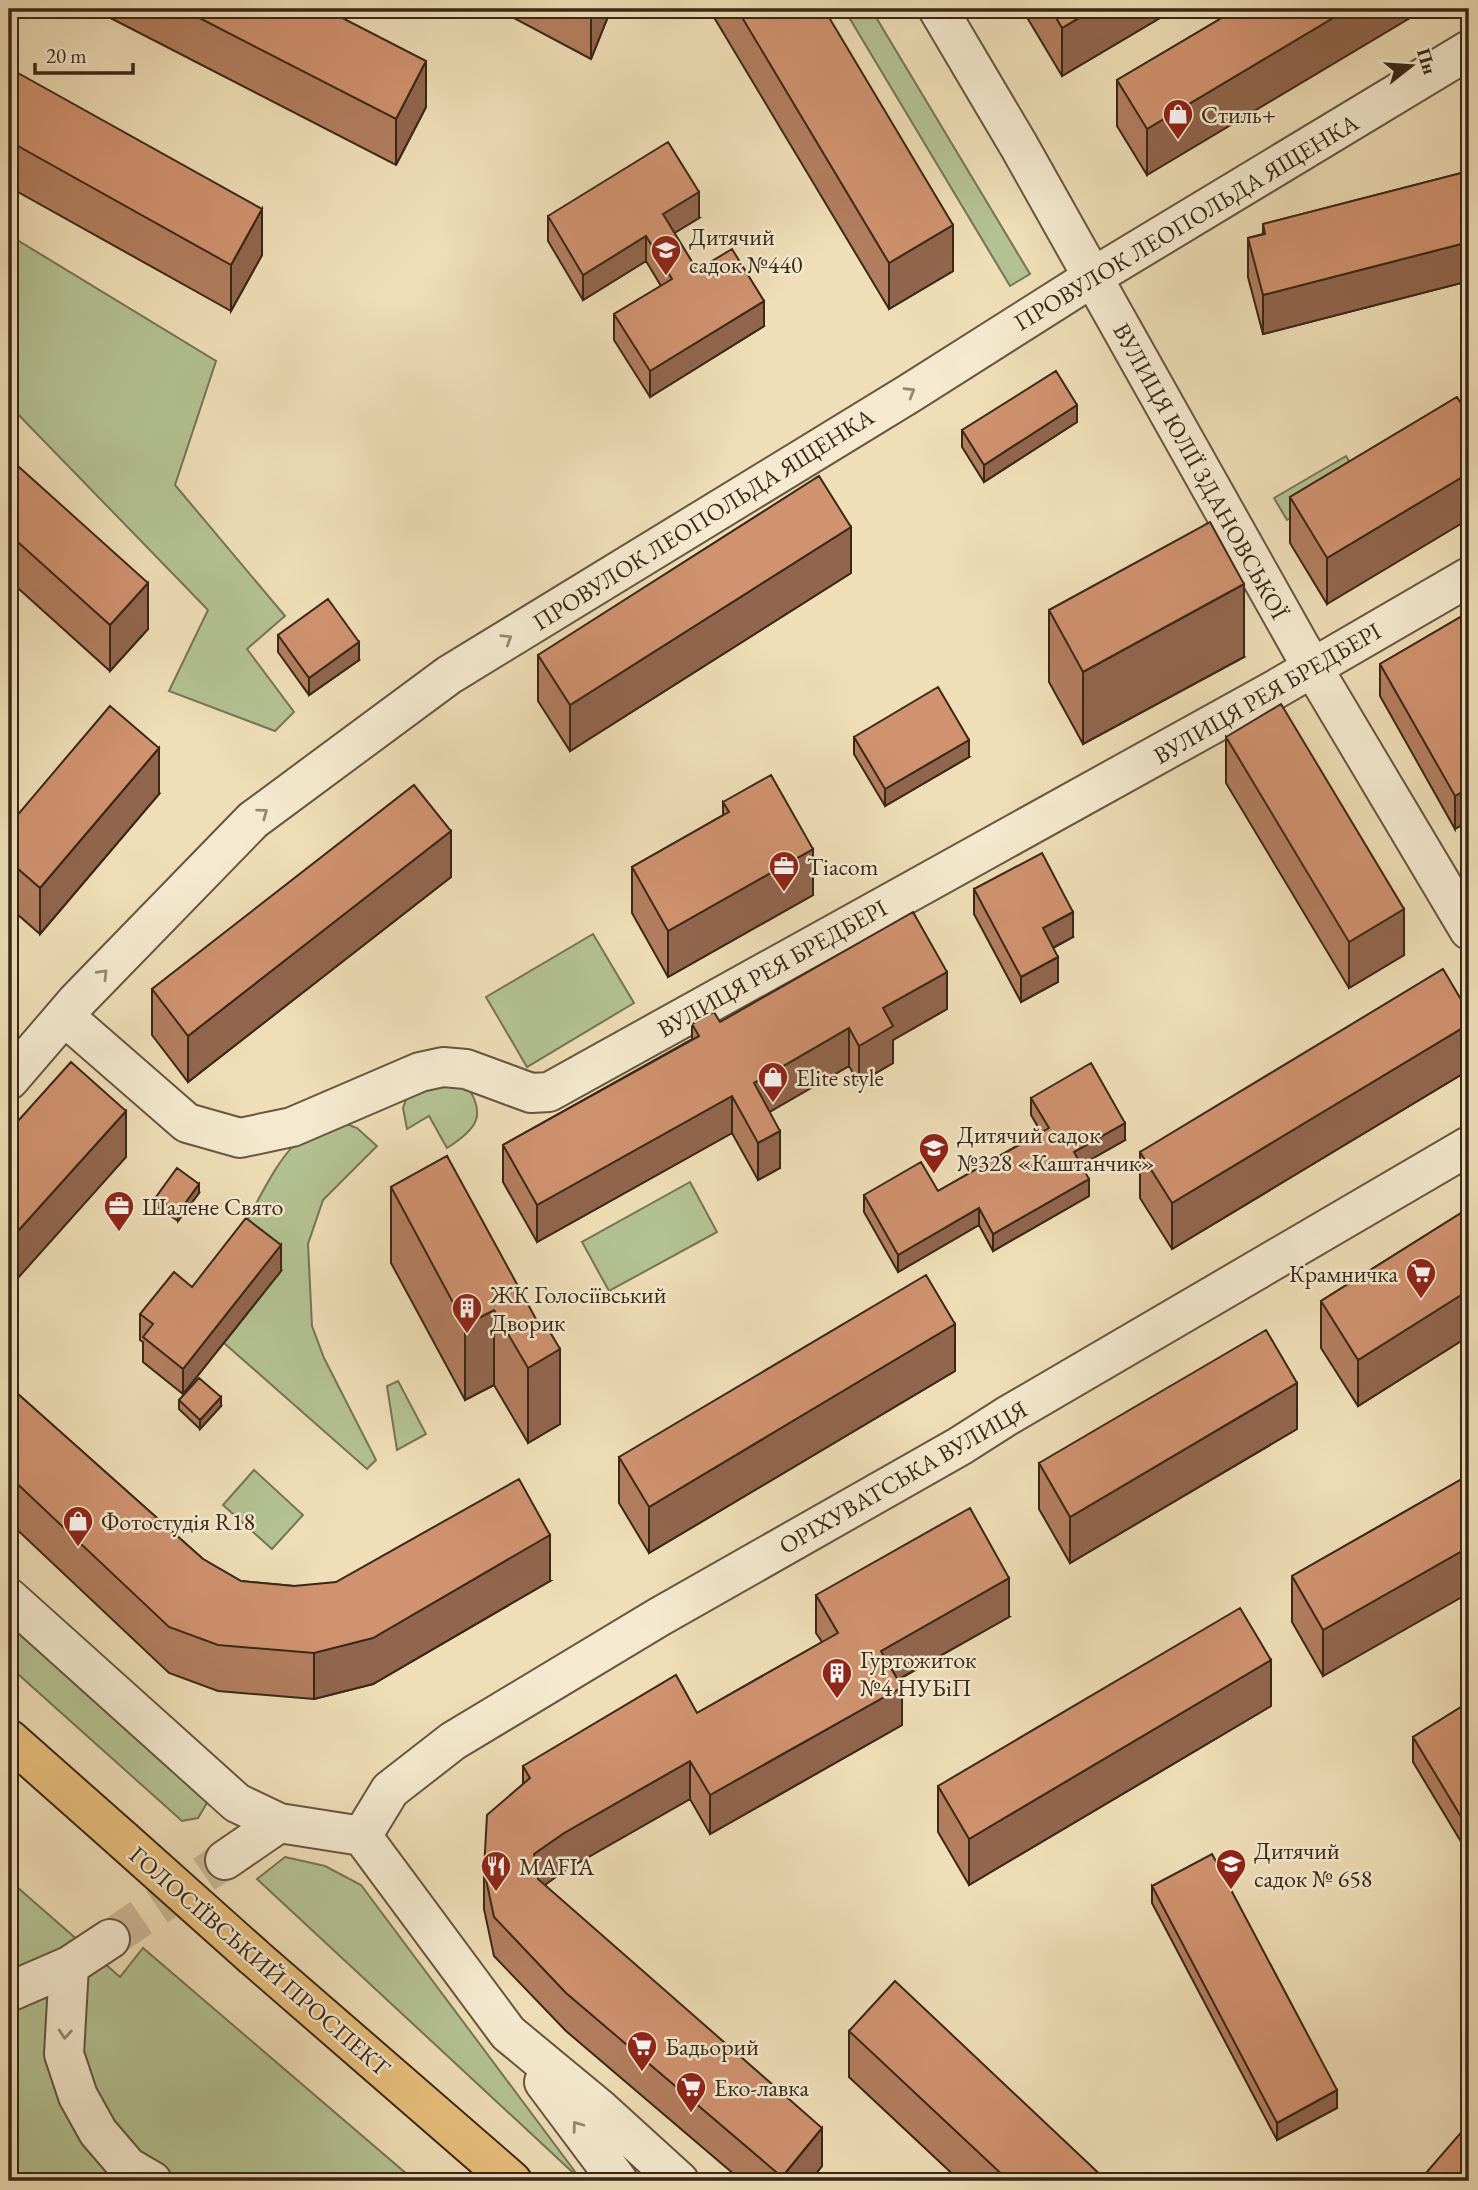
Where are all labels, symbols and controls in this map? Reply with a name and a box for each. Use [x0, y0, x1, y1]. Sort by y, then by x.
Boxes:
scale bar [35, 32, 133, 76]
north arrow [1376, 32, 1446, 102]
text: 20 m [46, 42, 87, 69]
text: Пн [1411, 45, 1443, 77]
shop icon: Стиль+ [1161, 97, 1195, 141]
place label: Стиль+ [1201, 99, 1276, 130]
street label: ПРОВУЛОК ЛЕОПОЛЬДА ЯЩЕНКА [1008, 106, 1364, 337]
place label: Дитячий садок №440 [689, 221, 802, 280]
school or university icon: Дитячий садок №440 [649, 233, 683, 277]
street label: ВУЛИЦЯ ЮЛІЇ ЗДАНОВСЬКОЇ [1106, 317, 1296, 625]
one-way arrow [903, 387, 916, 400]
street label: ПРОВУЛОК ЛЕОПОЛЬДА ЯЩЕНКА [527, 401, 880, 637]
street label: ВУЛИЦЯ РЕЯ БРЕДБЕРІ [1148, 615, 1386, 771]
one-way arrow [500, 634, 513, 647]
one-way arrow [255, 808, 268, 821]
office icon: Tiacom [767, 849, 801, 893]
place label: Tiacom [807, 851, 879, 882]
street label: ВУЛИЦЯ РЕЯ БРЕДБЕРІ [652, 892, 892, 1044]
one-way arrow [95, 969, 108, 982]
shop icon: Elite style [756, 1060, 790, 1104]
place label: Elite style [796, 1062, 884, 1093]
place label: Дитячий садок №328 «Каштанчик» [957, 1119, 1155, 1178]
school or university icon: Дитячий садок №328 «Каштанчик» [917, 1131, 951, 1175]
office icon: Шалене Свято [102, 1189, 136, 1233]
place label: Шалене Свято [142, 1191, 284, 1222]
supermarket icon: Крамничка [1404, 1256, 1438, 1300]
place label: Крамничка [1289, 1258, 1398, 1289]
place label: ЖК Голосіївський Дворик [489, 1279, 667, 1338]
building icon: ЖК Голосіївський Дворик [450, 1291, 484, 1335]
street label: ОРІХУВАТСЬКА ВУЛИЦЯ [773, 1393, 1033, 1561]
shop icon: Фотостудія R18 [61, 1504, 95, 1548]
place label: Фотостудія R18 [101, 1506, 255, 1537]
place label: Гуртожиток №4 НУБіП [860, 1644, 977, 1703]
building icon: Гуртожиток №4 НУБіП [820, 1656, 854, 1700]
place label: Дитячий садок № 658 [1254, 1835, 1372, 1894]
street label: ГОЛОСІЇВСЬКИЙ ПРОСПЕКТ [123, 1839, 398, 2083]
school or university icon: Дитячий садок № 658 [1214, 1847, 1248, 1891]
restaurant icon: MAFIA [479, 1849, 513, 1893]
place label: MAFIA [519, 1851, 595, 1882]
one-way arrow [58, 2029, 73, 2040]
supermarket icon: Бадьорий [625, 2029, 659, 2073]
place label: Бадьорий [665, 2031, 759, 2062]
supermarket icon: Еко-лавка [674, 2070, 708, 2114]
place label: Еко-лавка [714, 2072, 809, 2103]
one-way arrow [573, 2122, 585, 2134]

